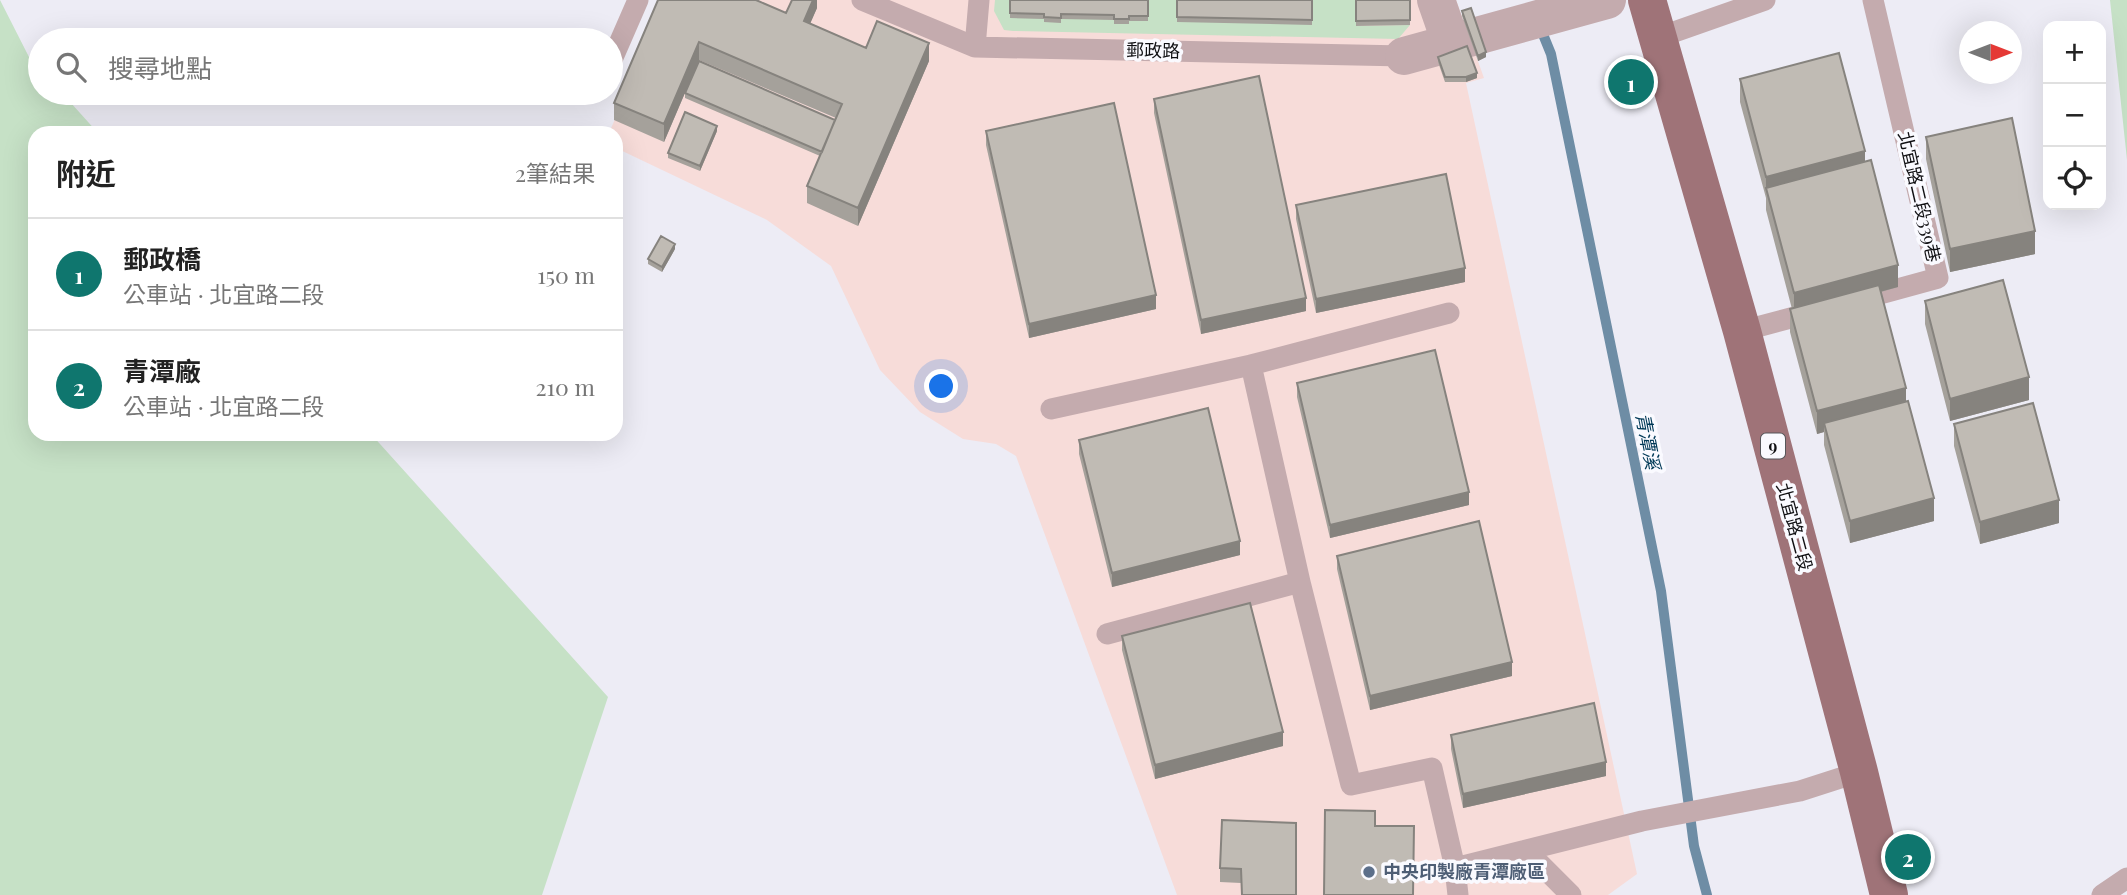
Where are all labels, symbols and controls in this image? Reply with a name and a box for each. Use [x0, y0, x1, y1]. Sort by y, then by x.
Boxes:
north arrow [1959, 21, 2022, 84]
map controls [2043, 21, 2106, 210]
button: + [2043, 21, 2106, 84]
search box [28, 28, 623, 105]
street label: 郵政路 [1126, 38, 1180, 62]
icon: search [52, 48, 90, 86]
text: 搜尋地點 [108, 50, 212, 85]
pin: 1 [1608, 56, 1654, 108]
button: − [2043, 84, 2106, 147]
street label: 北宜路二段339巷 [1893, 129, 1947, 264]
button: locate [2043, 147, 2106, 210]
text: 附近 [56, 153, 116, 193]
text: 2筆結果 [515, 157, 595, 188]
text: 郵政橋 [123, 241, 201, 276]
text: 1 [75, 259, 83, 290]
text: 150 m [537, 259, 595, 290]
text: 公車站 · 北宜路二段 [123, 278, 325, 309]
text: 青潭廠 [123, 353, 201, 388]
your location [924, 369, 958, 403]
text: 2 [73, 371, 85, 402]
text: 210 m [536, 371, 595, 402]
text: 公車站 · 北宜路二段 [123, 390, 325, 421]
water label: 青潭溪 [1631, 410, 1668, 474]
road number: 9 [1761, 434, 1785, 458]
street label: 北宜路二段 [1772, 480, 1818, 573]
pin: 2 [1885, 831, 1931, 883]
place label: 中央印製廠青潭廠區 [1383, 859, 1545, 883]
marker: 中央印製廠青潭廠區 [1361, 864, 1377, 880]

